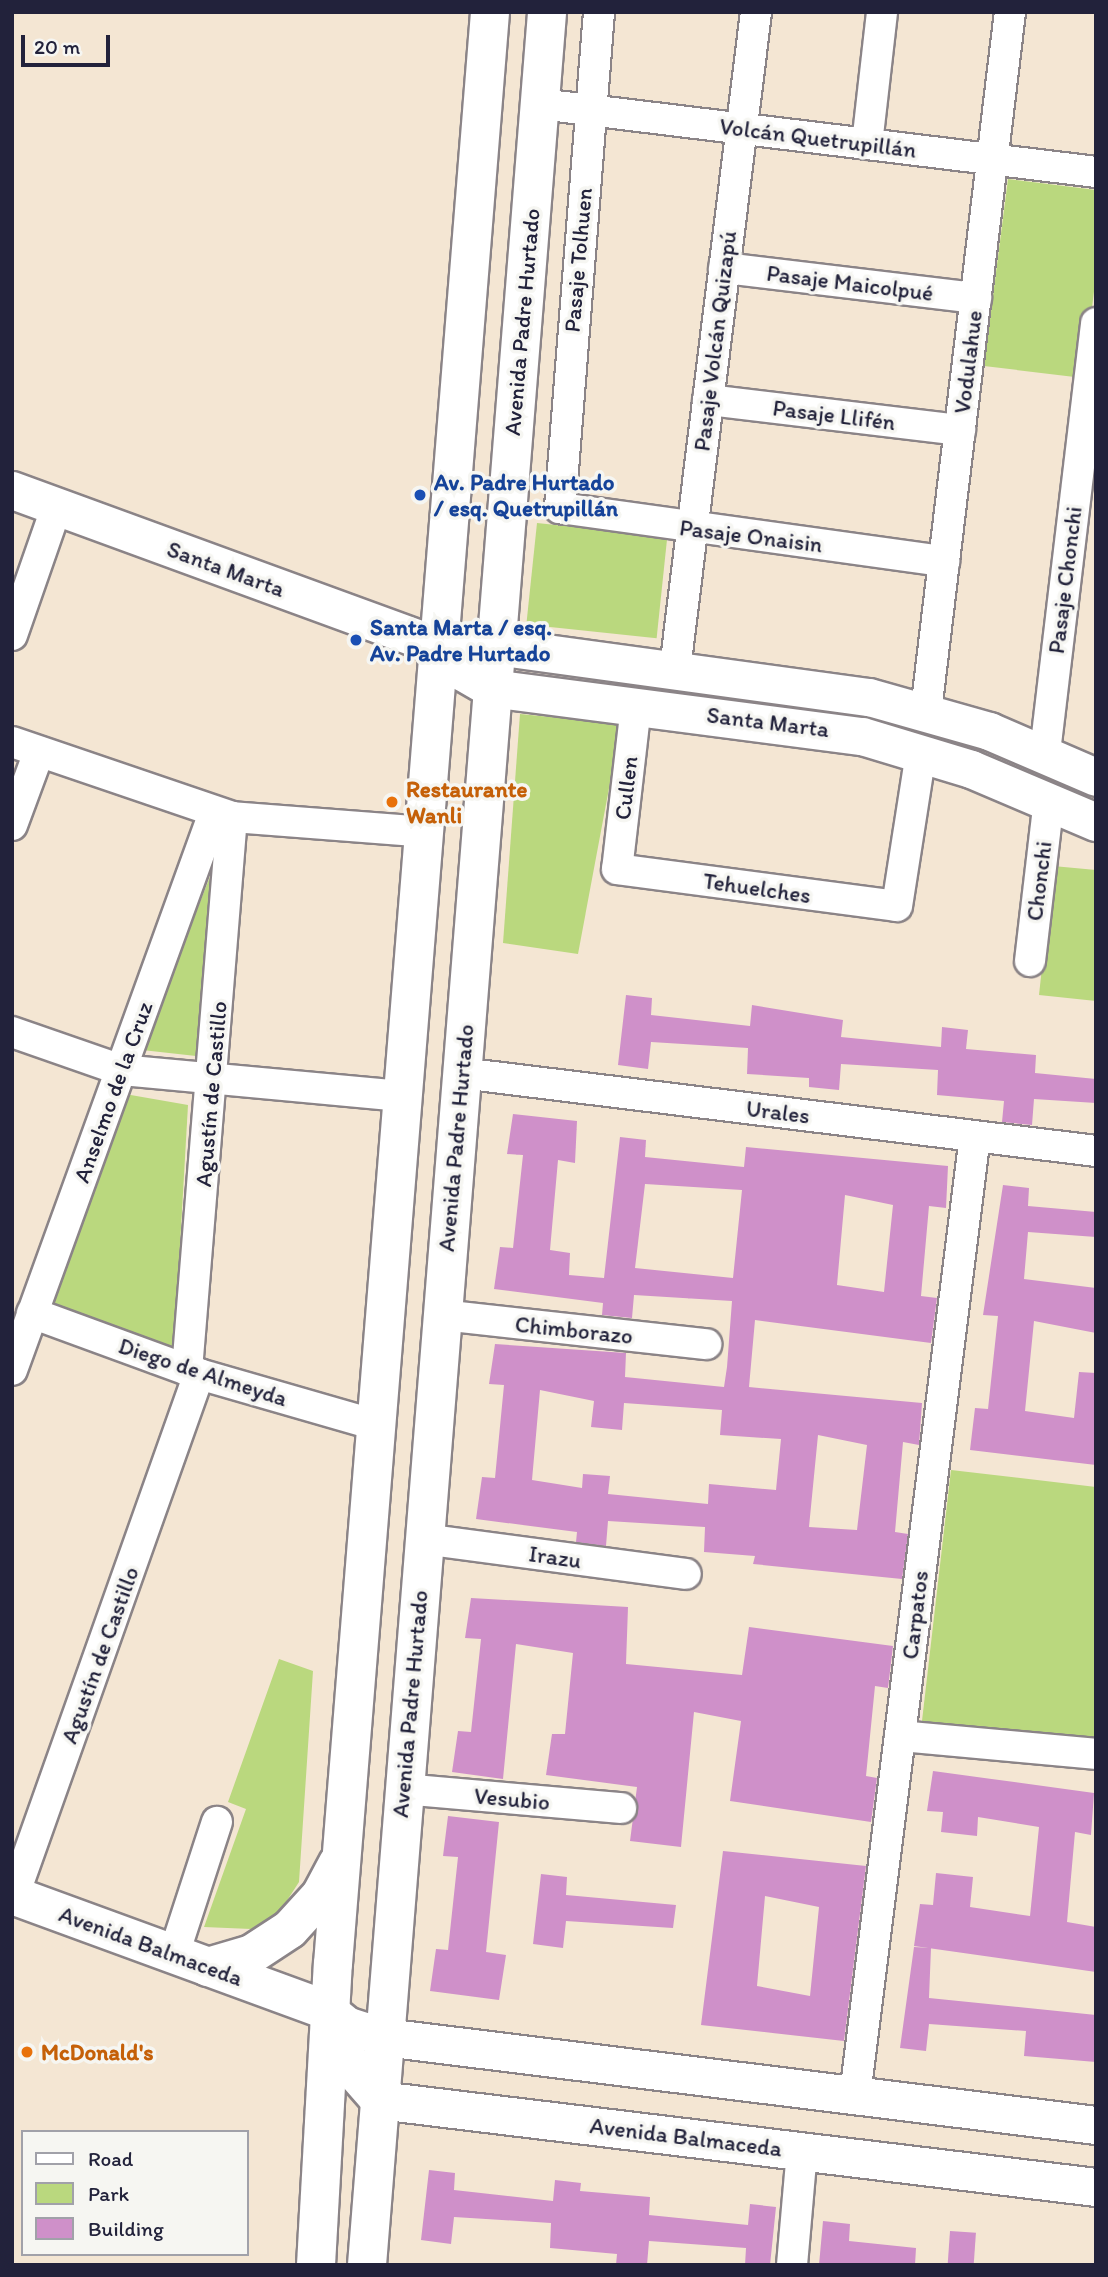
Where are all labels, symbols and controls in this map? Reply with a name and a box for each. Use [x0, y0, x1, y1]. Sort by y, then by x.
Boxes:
scale bar [24, 21, 114, 65]
text: 20 m [34, 34, 80, 59]
street label: Volcán Quetrupillán [718, 112, 918, 164]
street label: Pasaje Tolhuen [558, 186, 598, 334]
street label: Avenida Padre Hurtado [498, 207, 546, 437]
street label: Pasaje Volcán Quizapú [688, 229, 742, 453]
street label: Pasaje Maicolpué [765, 259, 935, 307]
street label: Vodulahue [948, 309, 988, 415]
street label: Pasaje Llifén [770, 394, 898, 436]
place label: Av. Padre Hurtado / esq. Quetrupillán [434, 468, 619, 522]
marker: Av. Padre Hurtado / esq. Quetrupillán [412, 487, 428, 503]
street label: Pasaje Chonchi [1042, 505, 1088, 655]
street label: Pasaje Onaisin [678, 513, 824, 559]
street label: Santa Marta [164, 535, 288, 603]
place label: Santa Marta / esq. Av. Padre Hurtado [370, 613, 551, 667]
marker: Santa Marta / esq. Av. Padre Hurtado [348, 632, 364, 648]
street label: Santa Marta [706, 701, 830, 743]
street label: Cullen [608, 754, 644, 822]
place label: Restaurante Wanli [406, 775, 527, 829]
marker: Restaurante Wanli [384, 794, 400, 810]
street label: Chonchi [1020, 839, 1058, 923]
street label: Tehuelches [701, 867, 813, 909]
street label: Anselmo de la Cruz [67, 998, 159, 1186]
street label: Agustín de Castillo [189, 1000, 233, 1188]
street label: Avenida Padre Hurtado [432, 1023, 480, 1253]
street label: Urales [744, 1094, 812, 1130]
street label: Chimborazo [514, 1310, 634, 1350]
street label: Diego de Almeyda [116, 1332, 290, 1412]
street label: Irazu [527, 1540, 583, 1574]
street label: Agustín de Castillo [55, 1562, 145, 1748]
street label: Carpatos [896, 1569, 934, 1661]
street label: Avenida Padre Hurtado [386, 1589, 434, 1819]
street label: Vesubio [473, 1782, 551, 1816]
street label: Avenida Balmaceda [55, 1900, 247, 1992]
place label: McDonald's [41, 2038, 154, 2066]
marker: McDonald's [19, 2044, 35, 2060]
street label: Avenida Balmaceda [588, 2112, 784, 2162]
legend [21, 2130, 248, 2256]
text: Road [88, 2146, 133, 2171]
text: Park [88, 2181, 129, 2206]
text: Building [88, 2216, 164, 2241]

